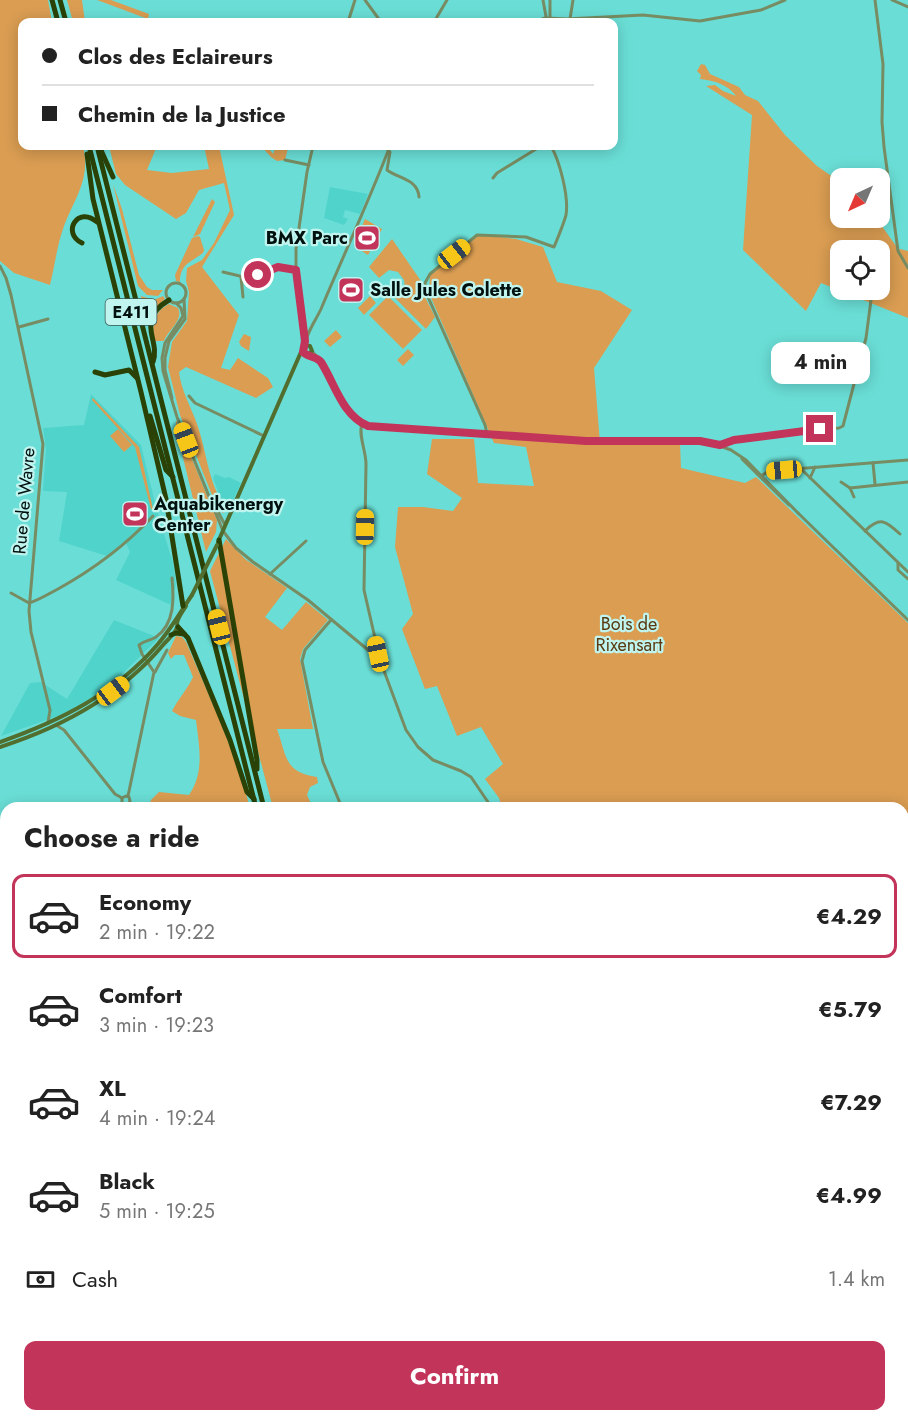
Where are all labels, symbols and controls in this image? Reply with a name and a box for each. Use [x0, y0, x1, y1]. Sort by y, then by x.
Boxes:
text: Clos des Eclaireurs [78, 40, 273, 72]
text: Chemin de la Justice [78, 98, 286, 130]
north arrow [830, 168, 890, 228]
map controls [830, 168, 890, 300]
sports icon: BMX Parc [352, 223, 382, 253]
place label: BMX Parc [266, 225, 348, 251]
car [434, 236, 474, 272]
button: locate [830, 240, 890, 300]
route start [244, 261, 271, 288]
sports icon: Salle Jules Colette [336, 275, 366, 305]
place label: Salle Jules Colette [370, 277, 522, 303]
road number: E411 [106, 299, 156, 325]
callout: 4 min [770, 342, 870, 384]
text: 4 min [794, 348, 847, 377]
route end [806, 415, 833, 442]
car [171, 420, 201, 460]
street label: Rue de Wavre [6, 447, 42, 555]
car [765, 459, 803, 481]
place label: Aquabikenergy Center [153, 491, 284, 538]
sports icon: Aquabikenergy Center [120, 499, 150, 529]
car [356, 509, 374, 545]
car [206, 607, 232, 647]
park label: Bois de Rixensart [595, 611, 663, 658]
car [365, 635, 391, 673]
car [93, 673, 133, 709]
text: Choose a ride [24, 818, 199, 857]
text: Economy [99, 886, 191, 918]
icon: car [27, 889, 81, 943]
text: €4.29 [816, 900, 882, 932]
text: 2 min · 19:22 [99, 918, 215, 947]
text: Comfort [99, 979, 182, 1011]
icon: car [27, 982, 81, 1036]
text: €5.79 [818, 993, 882, 1025]
text: 3 min · 19:23 [99, 1011, 214, 1040]
text: XL [99, 1072, 126, 1104]
icon: car [27, 1075, 81, 1129]
text: €7.29 [820, 1086, 882, 1118]
text: 4 min · 19:24 [99, 1104, 216, 1133]
text: Black [99, 1165, 155, 1197]
icon: car [27, 1168, 81, 1222]
text: €4.99 [816, 1179, 882, 1211]
text: 5 min · 19:25 [99, 1197, 215, 1226]
icon: cash [24, 1263, 57, 1296]
text: Cash [72, 1263, 118, 1295]
text: 1.4 km [828, 1265, 885, 1294]
button: Confirm [24, 1341, 885, 1410]

